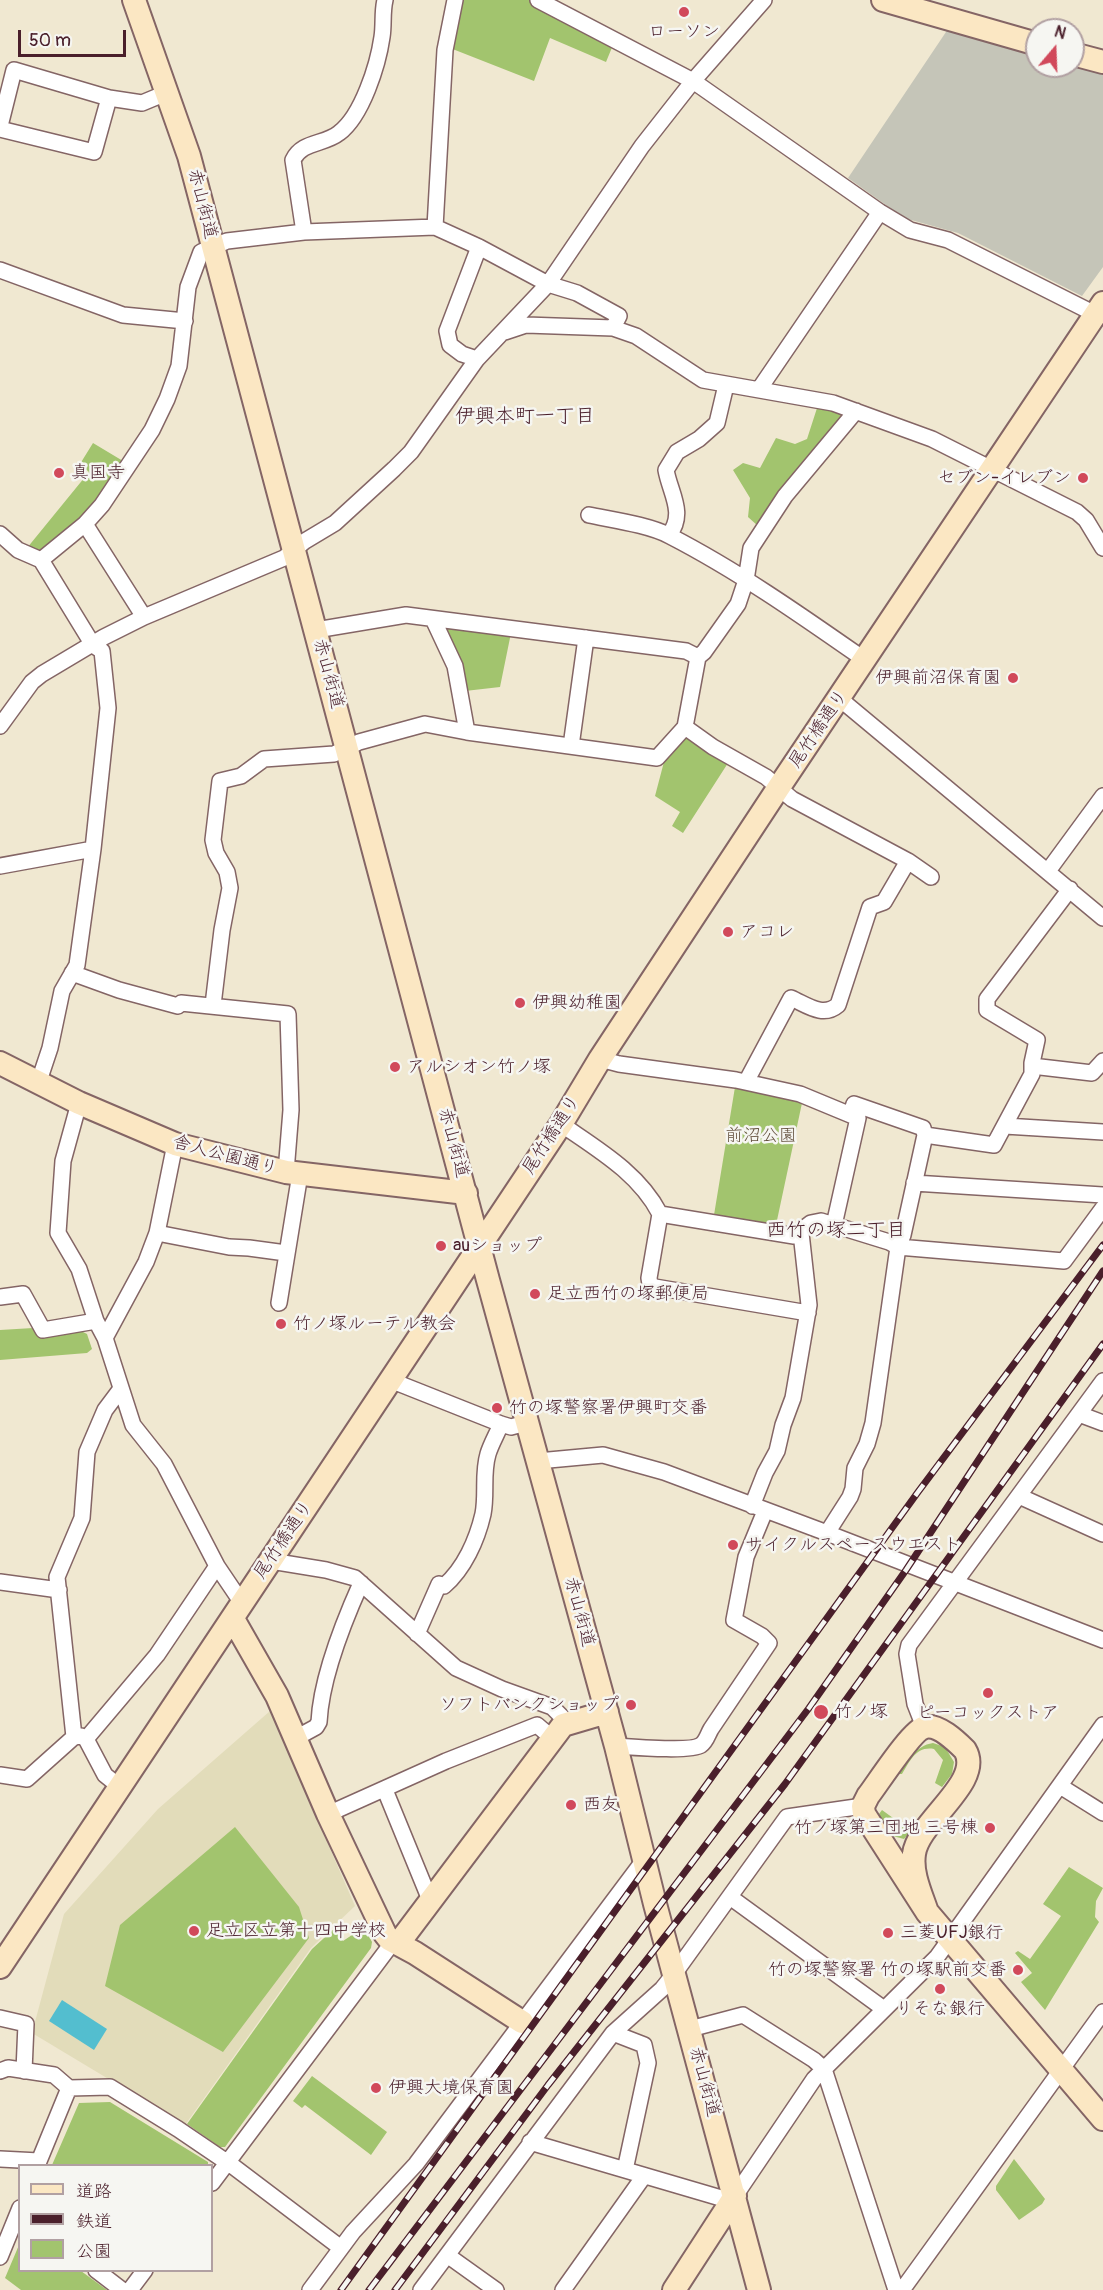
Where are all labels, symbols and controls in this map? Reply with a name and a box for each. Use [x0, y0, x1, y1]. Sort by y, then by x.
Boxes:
marker: ローソン [677, 5, 691, 19]
scale bar [21, 18, 129, 56]
north arrow [1025, 18, 1085, 78]
place label: ローソン [648, 21, 720, 43]
text: N [1052, 22, 1069, 44]
text: 50 m [29, 29, 71, 52]
street label: 赤山街道 [183, 166, 221, 242]
district label: 伊興本町一丁目 [455, 405, 595, 429]
place label: 真国寺 [71, 462, 125, 484]
marker: 真国寺 [52, 466, 66, 480]
place label: セブン-イレブン [937, 467, 1071, 489]
marker: セブン-イレブン [1076, 471, 1090, 485]
street label: 赤山街道 [308, 636, 348, 712]
place label: 伊興前沼保育園 [875, 667, 1001, 689]
marker: 伊興前沼保育園 [1006, 671, 1020, 685]
street label: 尾竹橋通り [785, 686, 853, 772]
place label: アコレ [740, 921, 794, 943]
marker: アコレ [721, 925, 735, 939]
place label: 伊興幼稚園 [532, 992, 622, 1014]
marker: 伊興幼稚園 [513, 996, 527, 1010]
place label: アルシオン竹ノ塚 [407, 1056, 551, 1078]
marker: アルシオン竹ノ塚 [388, 1060, 402, 1074]
street label: 尾竹橋通り [518, 1091, 586, 1179]
street label: 赤山街道 [433, 1105, 473, 1181]
park label: 前沼公園 [725, 1125, 797, 1147]
street label: 舎人公園通り [170, 1132, 280, 1180]
district label: 西竹の塚二丁目 [766, 1219, 906, 1243]
place label: auショップ [453, 1235, 542, 1257]
marker: auショップ [434, 1239, 448, 1253]
place label: 足立西竹の塚郵便局 [547, 1283, 709, 1305]
marker: 足立西竹の塚郵便局 [528, 1287, 542, 1301]
place label: 竹ノ塚ルーテル教会 [293, 1313, 456, 1335]
marker: 竹ノ塚ルーテル教会 [274, 1317, 288, 1331]
place label: 竹の塚警察署伊興町交番 [509, 1397, 707, 1419]
marker: 竹の塚警察署伊興町交番 [490, 1401, 504, 1415]
street label: 尾竹橋通り [250, 1497, 318, 1583]
place label: サイクルスペースウエスト [745, 1534, 961, 1556]
marker: サイクルスペースウエスト [726, 1538, 740, 1552]
street label: 赤山街道 [559, 1574, 599, 1650]
marker: ピーコックストア [981, 1686, 995, 1700]
place label: ソフトバンクショップ [439, 1694, 619, 1716]
marker: ソフトバンクショップ [624, 1698, 638, 1712]
place label: 竹ノ塚 [834, 1701, 888, 1723]
place label: ピーコックストア [916, 1702, 1060, 1724]
marker: 竹ノ塚 [812, 1703, 830, 1721]
place label: 西友 [583, 1794, 619, 1816]
marker: 西友 [564, 1798, 578, 1812]
place label: 竹ノ塚第三団地 三号棟 [794, 1817, 978, 1839]
marker: 竹ノ塚第三団地 三号棟 [983, 1821, 997, 1835]
place label: 足立区立第十四中学校 [206, 1920, 386, 1942]
place label: 三菱UFJ銀行 [900, 1922, 1003, 1944]
marker: 足立区立第十四中学校 [187, 1924, 201, 1938]
marker: 三菱UFJ銀行 [881, 1926, 895, 1940]
place label: 竹の塚警察署 竹の塚駅前交番 [768, 1959, 1006, 1981]
marker: 竹の塚警察署 竹の塚駅前交番 [1011, 1963, 1025, 1977]
marker: りそな銀行 [933, 1982, 947, 1996]
place label: りそな銀行 [895, 1998, 985, 2020]
street label: 赤山街道 [684, 2044, 724, 2120]
place label: 伊興大境保育園 [388, 2077, 514, 2099]
marker: 伊興大境保育園 [369, 2081, 383, 2095]
legend [18, 2164, 213, 2272]
text: 道路 [76, 2180, 112, 2203]
text: 鉄道 [76, 2210, 112, 2233]
text: 公園 [76, 2240, 112, 2263]

